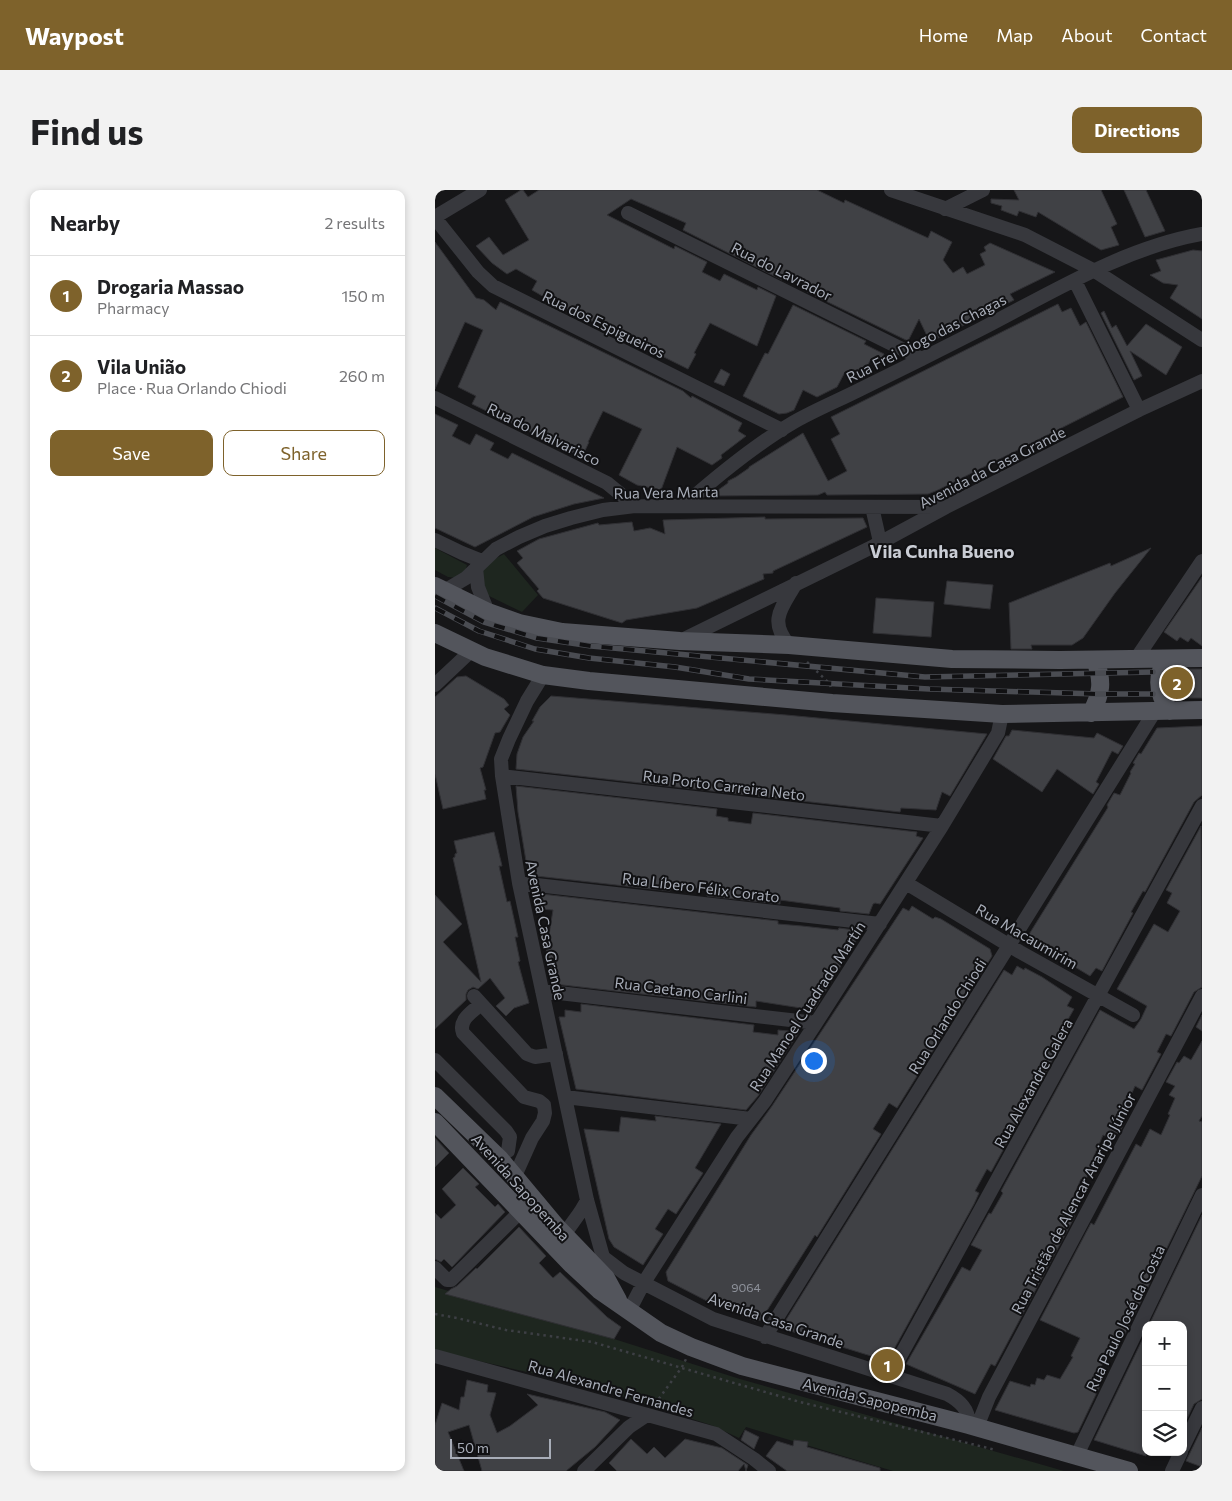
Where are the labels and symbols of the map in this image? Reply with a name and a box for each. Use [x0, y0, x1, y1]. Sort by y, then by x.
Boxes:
street label: Rua do Lavrador [729, 238, 835, 304]
street label: Rua dos Espigueiros [540, 286, 668, 362]
street label: Rua Frei Diogo das Chagas [843, 290, 1009, 386]
street label: Rua do Malvarisco [484, 399, 604, 469]
street label: Avenida da Casa Grande [916, 422, 1068, 512]
street label: Rua Vera Marta [613, 482, 719, 502]
district label: Vila Cunha Bueno [870, 540, 1015, 562]
pin: 2 [1161, 664, 1193, 702]
street label: Rua Porto Carreira Neto [642, 766, 806, 804]
street label: Avenida Casa Grande [522, 858, 570, 1002]
street label: Rua Líbero Félix Corato [621, 868, 781, 906]
street label: Rua Macaumirim [973, 900, 1081, 972]
street label: Rua Manoel Cuadrado Martín [745, 918, 869, 1094]
street label: Rua Orlando Chiodi [904, 955, 990, 1077]
street label: Rua Caetano Carlini [614, 973, 748, 1007]
street label: Rua Alexandre Galera [990, 1015, 1076, 1151]
your location [801, 1048, 827, 1074]
street label: Rua Tristão de Alencar Araripe Júnior [1007, 1089, 1139, 1317]
street label: Avenida Sapopemba [468, 1130, 574, 1244]
street label: Rua Paulo José da Costa [1082, 1242, 1168, 1394]
house number: 9064 [731, 1280, 761, 1294]
street label: Avenida Casa Grande [706, 1288, 846, 1352]
pin: 1 [871, 1346, 903, 1384]
street label: Rua Alexandre Fernandes [526, 1356, 696, 1420]
street label: Avenida Sapopemba [801, 1374, 939, 1424]
scale bar [450, 1436, 551, 1459]

